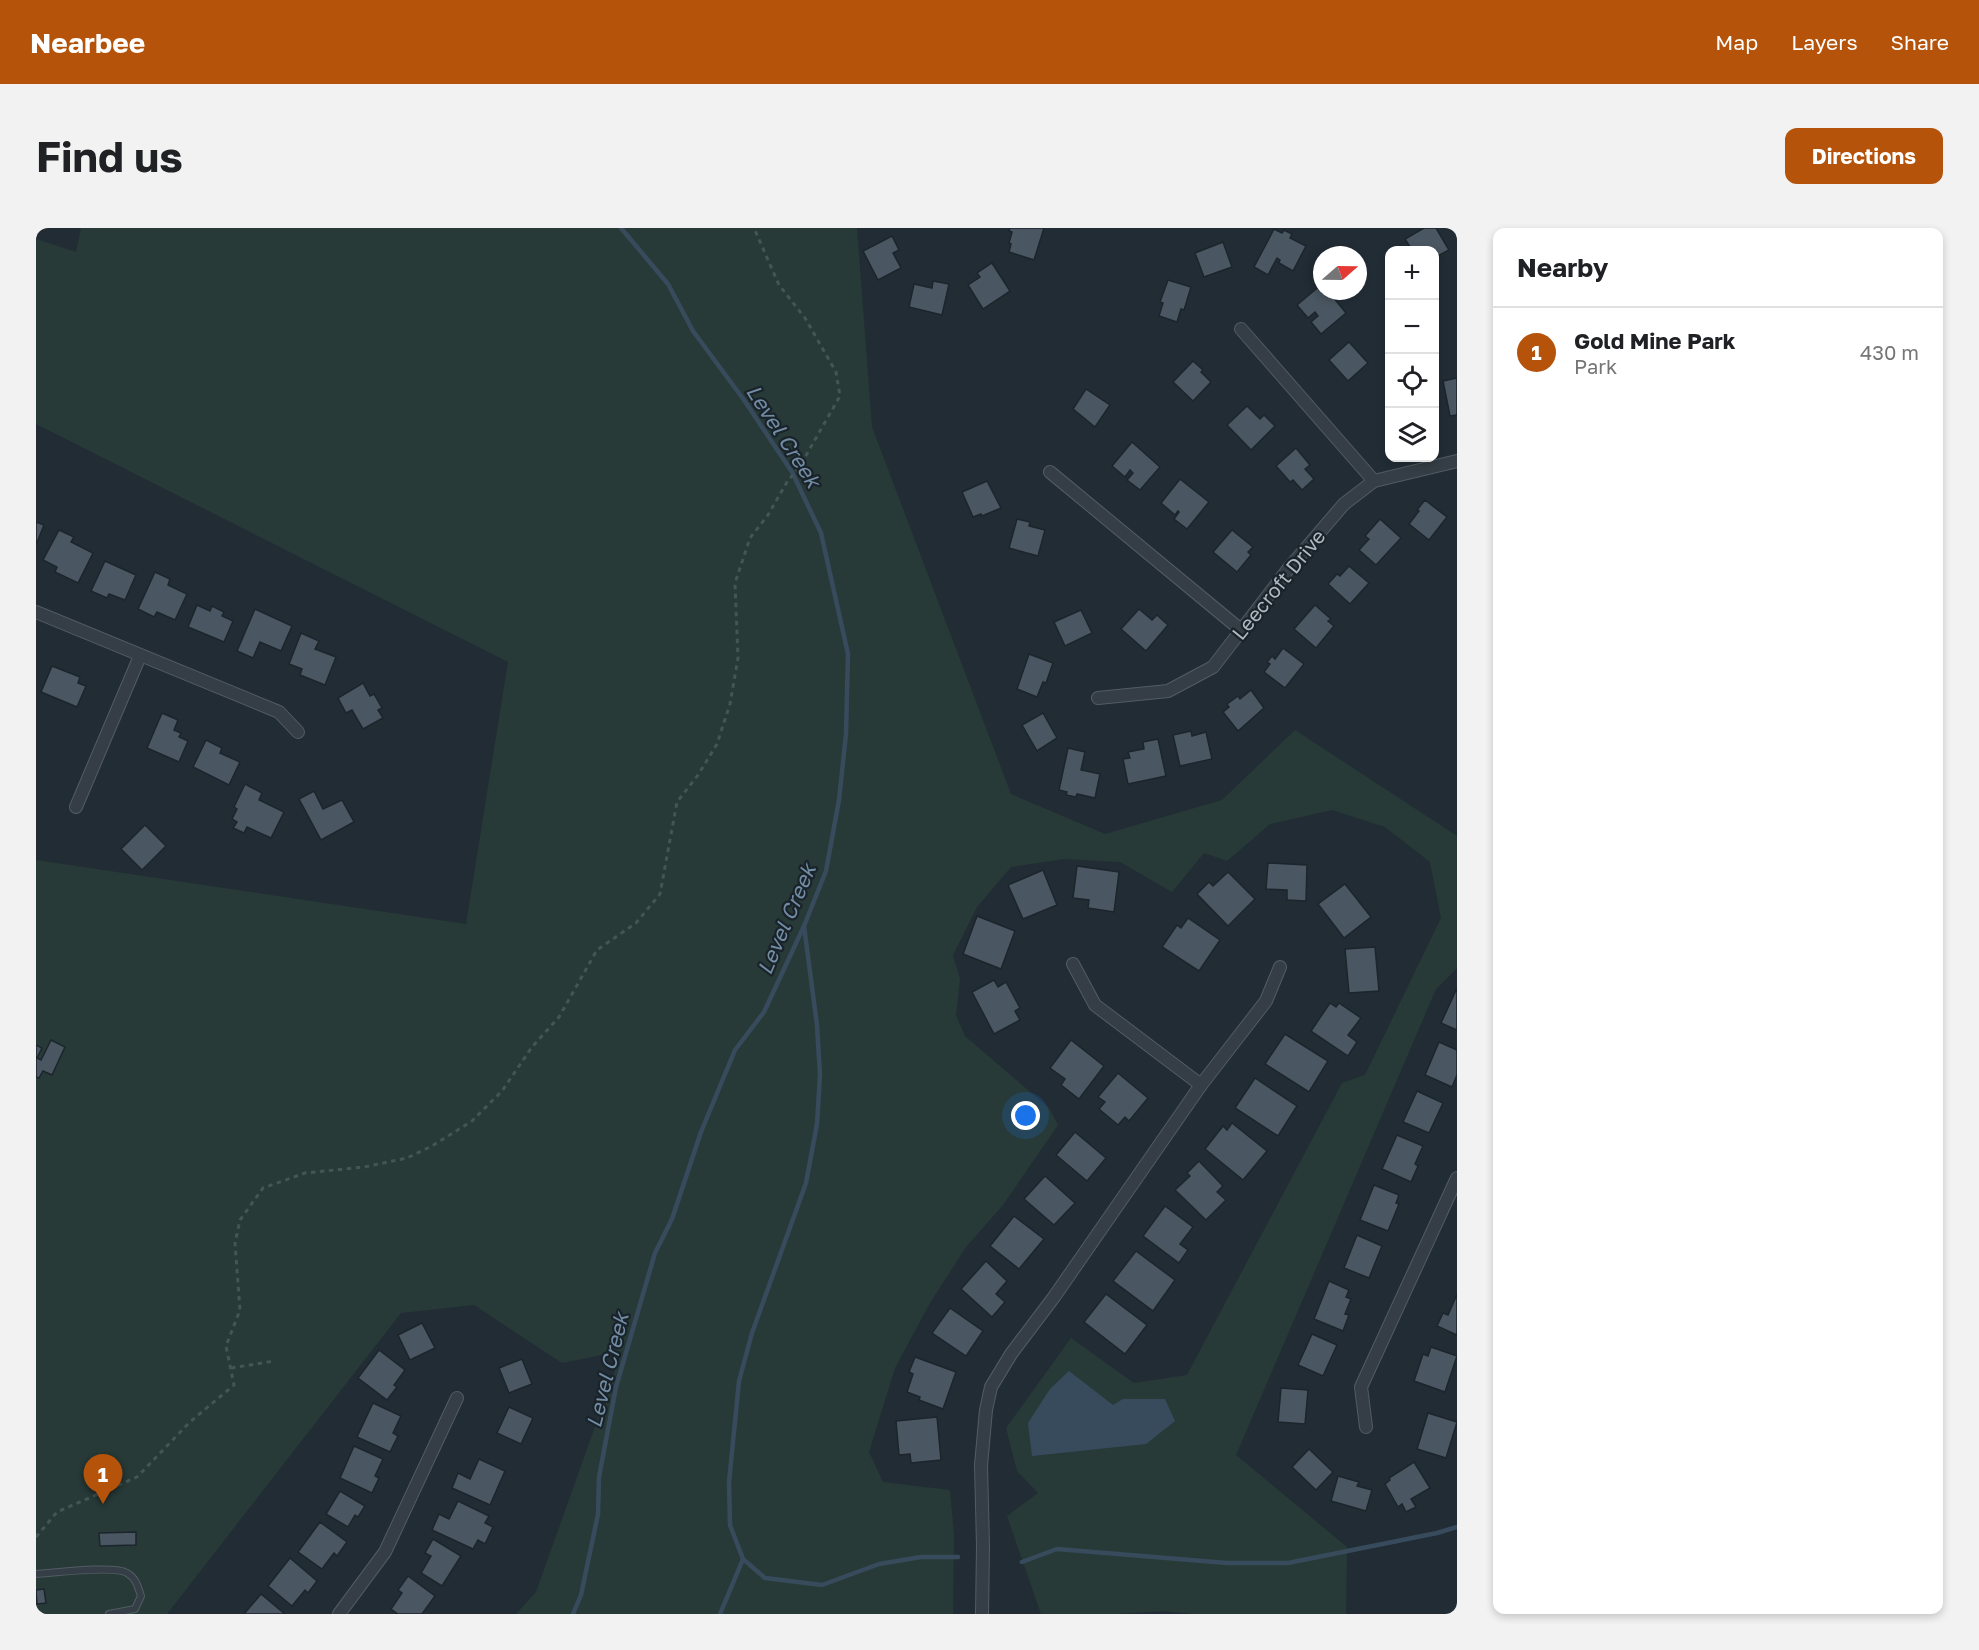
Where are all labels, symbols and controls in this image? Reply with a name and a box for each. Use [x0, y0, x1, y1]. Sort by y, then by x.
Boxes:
text: Nearbee [30, 26, 145, 59]
text: Map [1715, 29, 1758, 55]
text: Layers [1791, 29, 1858, 55]
text: Share [1891, 29, 1949, 55]
button: Directions [1785, 128, 1943, 184]
text: Find us [36, 131, 183, 181]
north arrow [1313, 246, 1367, 300]
map controls [1385, 246, 1439, 462]
button: + [1385, 246, 1439, 300]
text: Nearby [1517, 252, 1608, 283]
button: − [1385, 300, 1439, 354]
text: Gold Mine Park [1574, 327, 1736, 354]
text: 1 [1531, 340, 1542, 364]
text: 430 m [1860, 340, 1919, 364]
button: locate [1385, 354, 1439, 408]
text: Park [1574, 354, 1617, 378]
water label: Level Creek [741, 380, 828, 494]
button: layers [1385, 408, 1439, 462]
street label: Leecroft Drive [1226, 524, 1330, 644]
water label: Level Creek [751, 858, 822, 978]
your location [1011, 1101, 1040, 1130]
water label: Level Creek [580, 1308, 634, 1430]
pin: 1 [84, 1454, 122, 1504]

